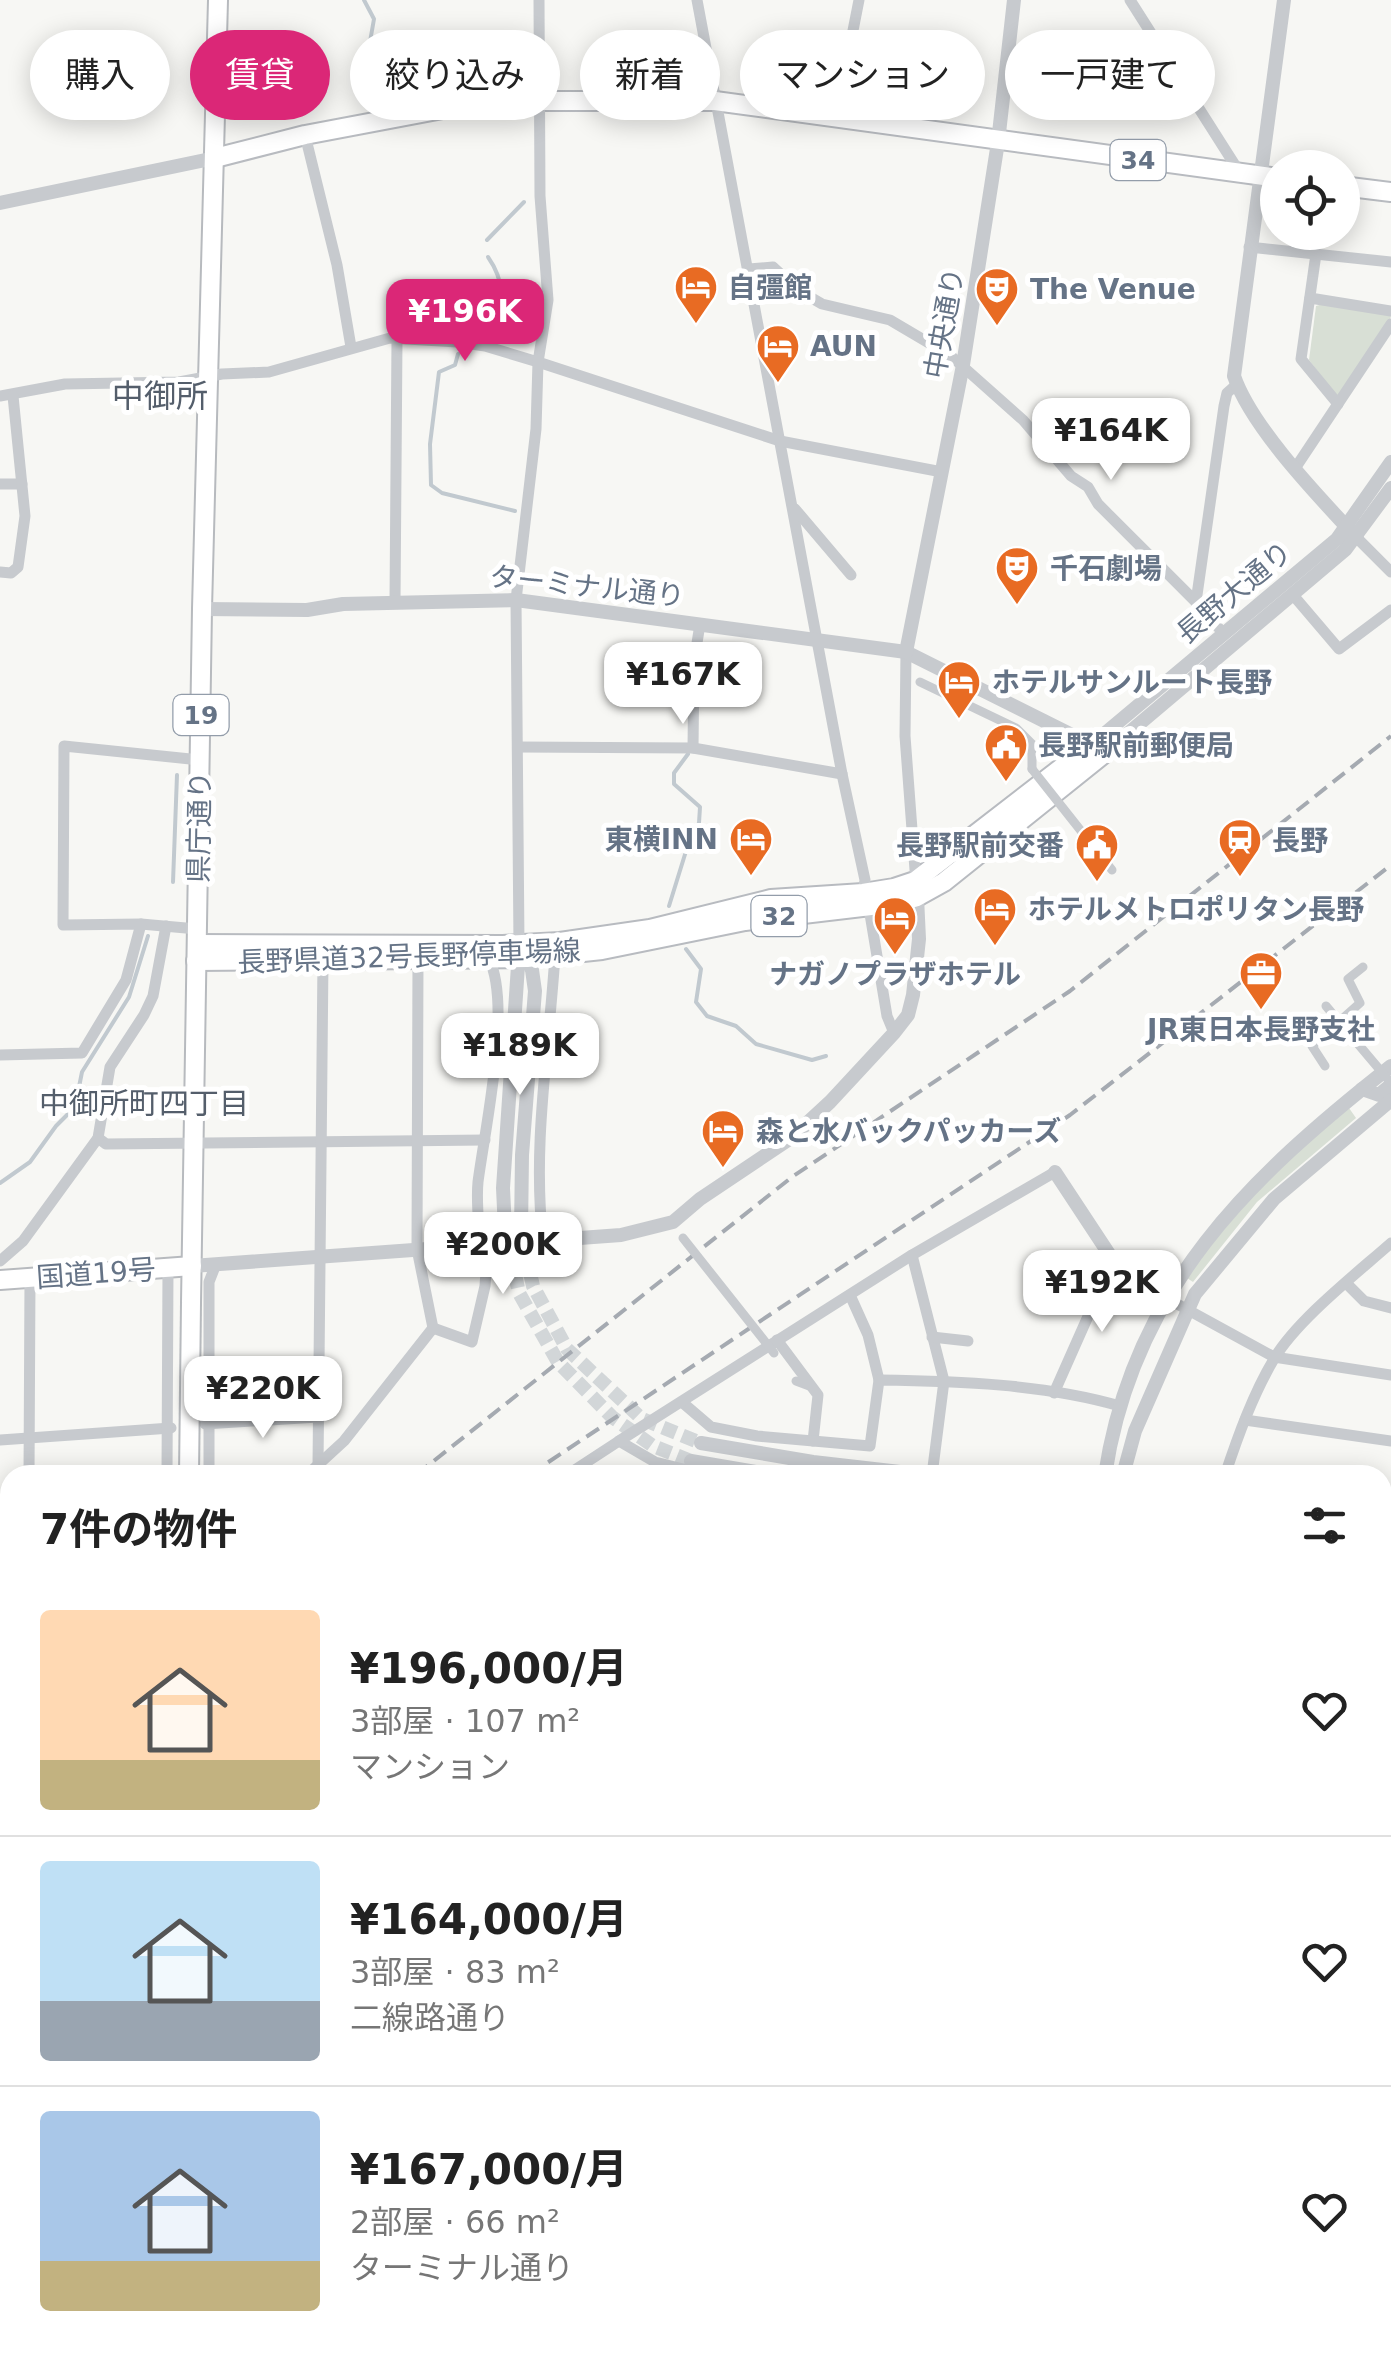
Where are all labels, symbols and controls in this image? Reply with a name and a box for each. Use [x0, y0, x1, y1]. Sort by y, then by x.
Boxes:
chip: 購入 [30, 30, 170, 120]
chip: 賃貸 [190, 30, 330, 120]
chip: 絞り込み [350, 30, 560, 120]
chip: 新着 [580, 30, 720, 120]
chip: マンション [740, 30, 985, 120]
chip: 一戸建て [1005, 30, 1215, 120]
road number: 34 [1110, 140, 1166, 180]
map controls [1260, 150, 1360, 250]
button: locate [1260, 150, 1360, 250]
hotel icon: 自彊館 [673, 264, 719, 325]
street label: 中央通り [919, 265, 970, 381]
theatre icon: The Venue [974, 266, 1020, 327]
place label: 自彊館 [728, 271, 812, 304]
place label: The Venue [1030, 273, 1196, 306]
pin: ¥196K [395, 279, 535, 364]
text: ¥196K [408, 292, 522, 330]
hotel icon: AUN [755, 323, 801, 384]
place label: AUN [810, 330, 877, 363]
district label: 中御所 [112, 377, 208, 415]
pin: ¥164K [1041, 398, 1181, 483]
text: ¥164K [1054, 411, 1168, 449]
street label: 長野大通り [1170, 535, 1299, 650]
theatre icon: 千石劇場 [994, 545, 1040, 606]
place label: 千石劇場 [1050, 552, 1162, 585]
street label: ターミナル通り [488, 560, 686, 613]
pin: ¥167K [613, 642, 753, 727]
text: ¥167K [626, 655, 740, 693]
hotel icon: ホテルサンルート長野 [936, 659, 982, 720]
place label: ホテルサンルート長野 [992, 666, 1272, 699]
road number: 19 [174, 695, 228, 735]
public building icon: 長野駅前郵便局 [983, 722, 1029, 783]
place label: 長野駅前郵便局 [1038, 729, 1234, 762]
street label: 県庁通り [182, 771, 217, 883]
hotel icon: 東横INN [728, 816, 774, 877]
station icon: 長野 [1217, 817, 1263, 878]
public building icon: 長野駅前交番 [1074, 822, 1120, 883]
place label: 東横INN [605, 823, 718, 856]
place label: 長野 [1272, 824, 1328, 857]
place label: 長野駅前交番 [896, 829, 1064, 862]
hotel icon: ホテルメトロポリタン長野 [972, 886, 1018, 947]
place label: ホテルメトロポリタン長野 [1028, 893, 1364, 926]
hotel icon: ナガノプラザホテル [872, 895, 918, 956]
road number: 32 [752, 896, 806, 936]
street label: 長野県道32号長野停車場線 [237, 934, 581, 979]
office icon: JR東日本長野支社 [1238, 950, 1284, 1011]
place label: ナガノプラザホテル [769, 958, 1021, 991]
pin: ¥189K [450, 1013, 590, 1098]
place label: JR東日本長野支社 [1145, 1013, 1375, 1046]
text: ¥189K [463, 1026, 577, 1064]
district label: 中御所町四丁目 [39, 1086, 249, 1121]
hotel icon: 森と水バックパッカーズ [700, 1108, 746, 1169]
place label: 森と水バックパッカーズ [756, 1115, 1061, 1148]
pin: ¥200K [433, 1212, 573, 1297]
text: ¥200K [446, 1225, 560, 1263]
pin: ¥192K [1032, 1250, 1172, 1335]
street label: 国道19号 [35, 1253, 157, 1294]
text: ¥192K [1045, 1263, 1159, 1301]
pin: ¥220K [193, 1356, 333, 1441]
text: ¥220K [206, 1369, 320, 1407]
icon: filters [1297, 1498, 1352, 1553]
text: 7件の物件 [40, 1505, 237, 1554]
text: ¥196,000/月 [350, 1644, 628, 1693]
icon: home [120, 1650, 240, 1770]
icon: heart [1297, 1683, 1352, 1738]
text: 3部屋 · 107 m² [350, 1702, 580, 1740]
text: マンション [350, 1748, 510, 1786]
text: ¥164,000/月 [350, 1895, 628, 1944]
icon: home [120, 1901, 240, 2021]
icon: heart [1297, 1934, 1352, 1989]
text: 3部屋 · 83 m² [350, 1953, 560, 1991]
text: 二線路通り [350, 1999, 510, 2037]
text: ¥167,000/月 [350, 2145, 628, 2194]
icon: home [120, 2151, 240, 2271]
icon: heart [1297, 2184, 1352, 2239]
text: 2部屋 · 66 m² [350, 2203, 560, 2241]
text: ターミナル通り [350, 2249, 574, 2287]

